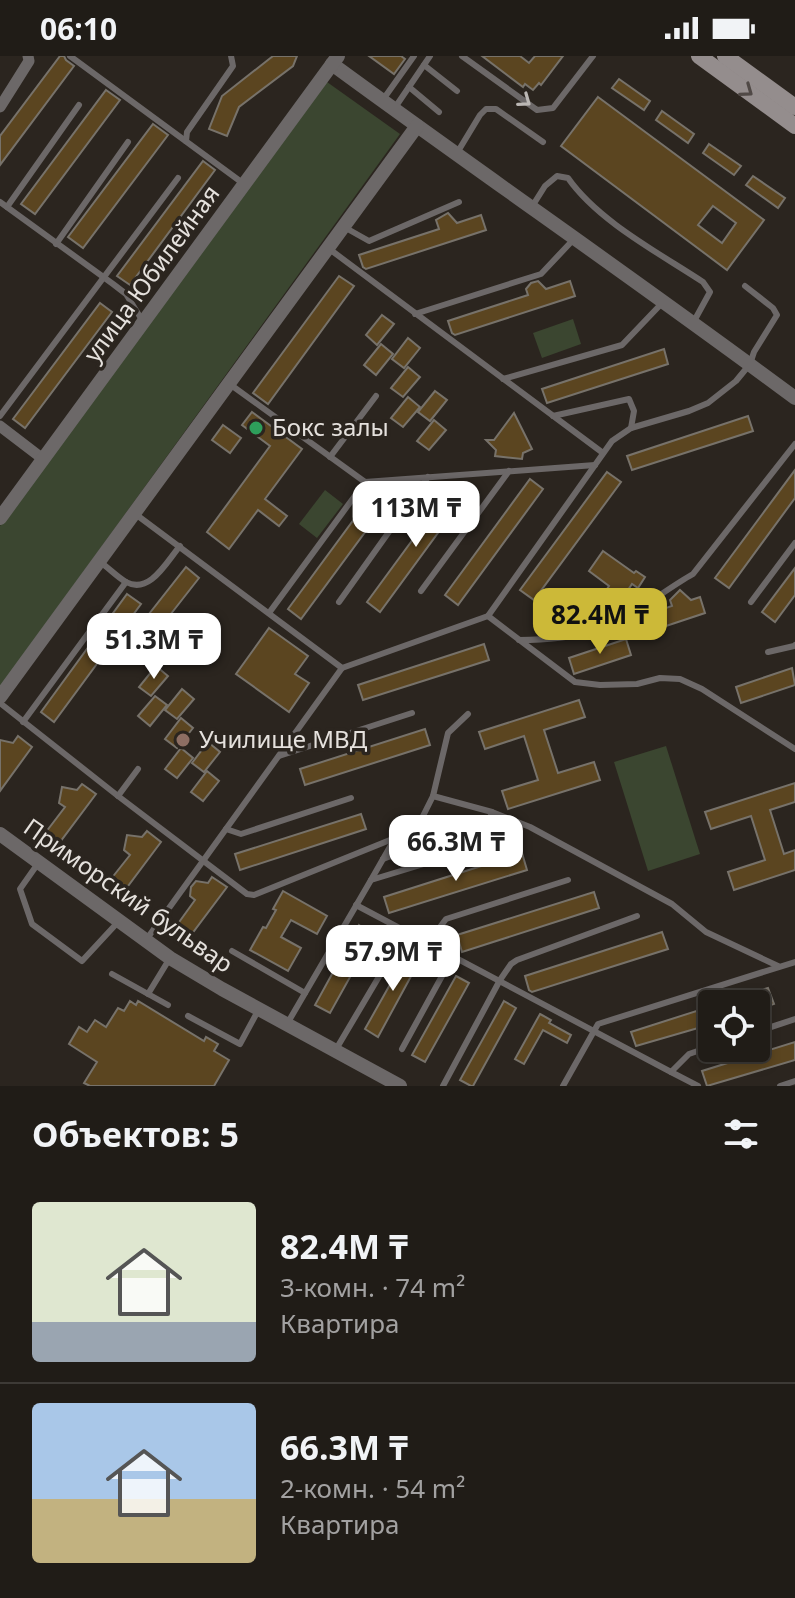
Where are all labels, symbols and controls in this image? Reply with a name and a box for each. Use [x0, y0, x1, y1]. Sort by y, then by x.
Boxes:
text: 06:10 [40, 8, 117, 49]
one-way arrow [738, 81, 753, 96]
one-way arrow [516, 91, 531, 106]
street label: улица Юбилейная [75, 178, 226, 368]
place label: Бокс залы [272, 410, 389, 443]
marker: Бокс залы [247, 419, 265, 437]
pin: 113M ₸ [351, 481, 481, 549]
text: 113M ₸ [371, 489, 461, 525]
pin: 82.4M ₸ [526, 588, 674, 656]
text: 82.4M ₸ [551, 596, 649, 632]
pin: 51.3M ₸ [80, 613, 228, 681]
text: 51.3M ₸ [105, 621, 203, 657]
place label: Училище МВД [199, 722, 368, 755]
marker: Училище МВД [174, 731, 192, 749]
street label: Приморский бульвар [18, 810, 240, 979]
pin: 66.3M ₸ [382, 815, 530, 883]
text: 66.3M ₸ [407, 823, 505, 859]
pin: 57.9M ₸ [319, 925, 467, 993]
text: 57.9M ₸ [344, 933, 442, 969]
map controls [698, 990, 770, 1062]
button: locate [698, 990, 770, 1062]
text: Объектов: 5 [32, 1111, 239, 1157]
icon: filters [719, 1112, 763, 1156]
text: 82.4M ₸ [280, 1223, 408, 1269]
icon: home [96, 1234, 192, 1330]
text: 3-комн. · 74 m² [280, 1269, 465, 1305]
text: Квартира [280, 1305, 399, 1341]
text: 66.3M ₸ [280, 1424, 408, 1470]
icon: home [96, 1435, 192, 1531]
text: 2-комн. · 54 m² [280, 1470, 465, 1506]
text: Квартира [280, 1506, 399, 1542]

